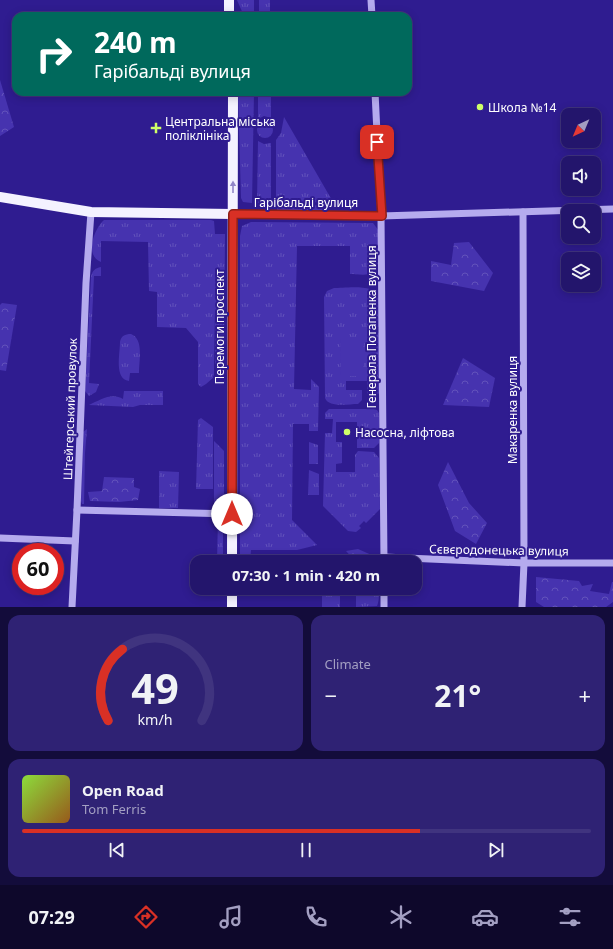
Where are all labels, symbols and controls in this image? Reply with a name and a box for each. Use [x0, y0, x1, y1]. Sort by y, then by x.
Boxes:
text: 240 m [94, 23, 177, 61]
icon: right [28, 28, 80, 80]
text: Гарібальді вулиця [94, 59, 251, 83]
place label: Школа №14 [488, 99, 557, 116]
marker: Школа №14 [475, 102, 485, 112]
north arrow [561, 108, 601, 148]
map controls [561, 108, 601, 292]
place label: Центральна міська полiклiнiка [165, 113, 276, 144]
marker: Центральна міська полiклiнiка [150, 122, 162, 134]
pin [360, 125, 394, 159]
icon: arrive [366, 131, 388, 153]
button: sound [561, 156, 601, 196]
one-way arrow [230, 180, 236, 193]
street label: Гарібальді вулиця [254, 194, 358, 211]
button: search [561, 204, 601, 244]
street label: Генерала Потапенка вулиця [363, 245, 380, 409]
button: layers [561, 252, 601, 292]
street label: Перемоги проспект [211, 269, 228, 384]
street label: Штейгерський провулок [59, 337, 81, 480]
street label: Макаренка вулиця [504, 356, 521, 464]
place label: Насосна, ліфтова [355, 424, 455, 441]
marker: Насосна, ліфтова [342, 427, 352, 437]
position arrow [211, 493, 253, 535]
street label: Сєвєродонецька вулиця [429, 540, 569, 560]
speed limit sign: 60 [12, 543, 64, 595]
text: 07:30 · 1 min · 420 m [232, 565, 380, 585]
text: Climate [325, 655, 371, 673]
text: 49 [131, 660, 179, 716]
text: 21° [434, 675, 481, 716]
text: − [325, 680, 337, 710]
text: + [578, 680, 591, 710]
text: km/h [138, 710, 173, 729]
text: Open Road [82, 780, 164, 800]
text: Tom Ferris [82, 800, 146, 818]
icon: previous [106, 839, 128, 861]
icon: pause [295, 839, 317, 861]
icon: next [485, 839, 507, 861]
icon: directions [132, 903, 160, 931]
icon: music [217, 903, 245, 931]
icon: phone [302, 903, 330, 931]
icon: climate [387, 903, 415, 931]
icon: car [471, 903, 499, 931]
icon: filters [556, 903, 584, 931]
text: 07:29 [28, 905, 75, 929]

